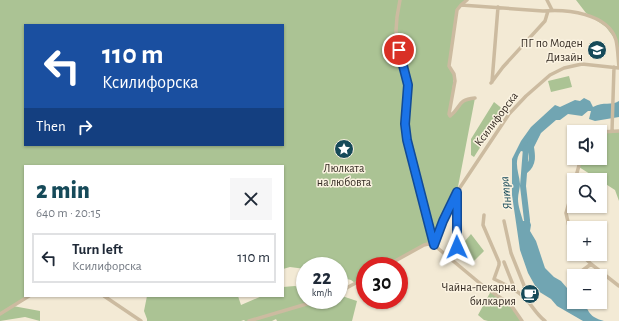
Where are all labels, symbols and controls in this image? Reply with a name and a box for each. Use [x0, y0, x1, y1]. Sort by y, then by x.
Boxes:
pin [382, 33, 416, 67]
place label: ПГ по Моден Дизайн [520, 37, 583, 63]
icon: arrive [388, 39, 410, 61]
school or university icon: ПГ по Моден Дизайн [586, 39, 608, 61]
icon: left [36, 40, 88, 92]
text: 110 m [102, 41, 164, 69]
text: Ксилифорска [102, 74, 198, 92]
street label: Ксилифорска [472, 89, 520, 148]
icon: right [74, 116, 96, 138]
text: Then [36, 119, 66, 134]
map controls [567, 125, 607, 309]
button: sound [567, 125, 607, 165]
place icon: Люлката на любовта [333, 138, 355, 160]
place label: Люлката на любовта [317, 162, 372, 188]
button: search [567, 173, 607, 213]
water label: Янтра [498, 175, 515, 210]
button: close [230, 178, 272, 220]
text: 2 min [36, 179, 90, 203]
text: 640 m · 20:15 [36, 207, 101, 220]
button: + [567, 221, 607, 261]
position arrow [436, 226, 478, 268]
text: Turn left [72, 242, 123, 257]
icon: left [38, 247, 60, 269]
text: 110 m [237, 250, 270, 265]
speed limit sign: 30 [356, 257, 408, 309]
text: Ксилифорска [72, 260, 142, 273]
text: 22 [313, 268, 331, 288]
button: − [567, 269, 607, 309]
place label: Чайна-пекарна билкария [442, 281, 517, 307]
cafe icon: Чайна-пекарна билкария [519, 283, 541, 305]
text: km/h [312, 288, 332, 298]

